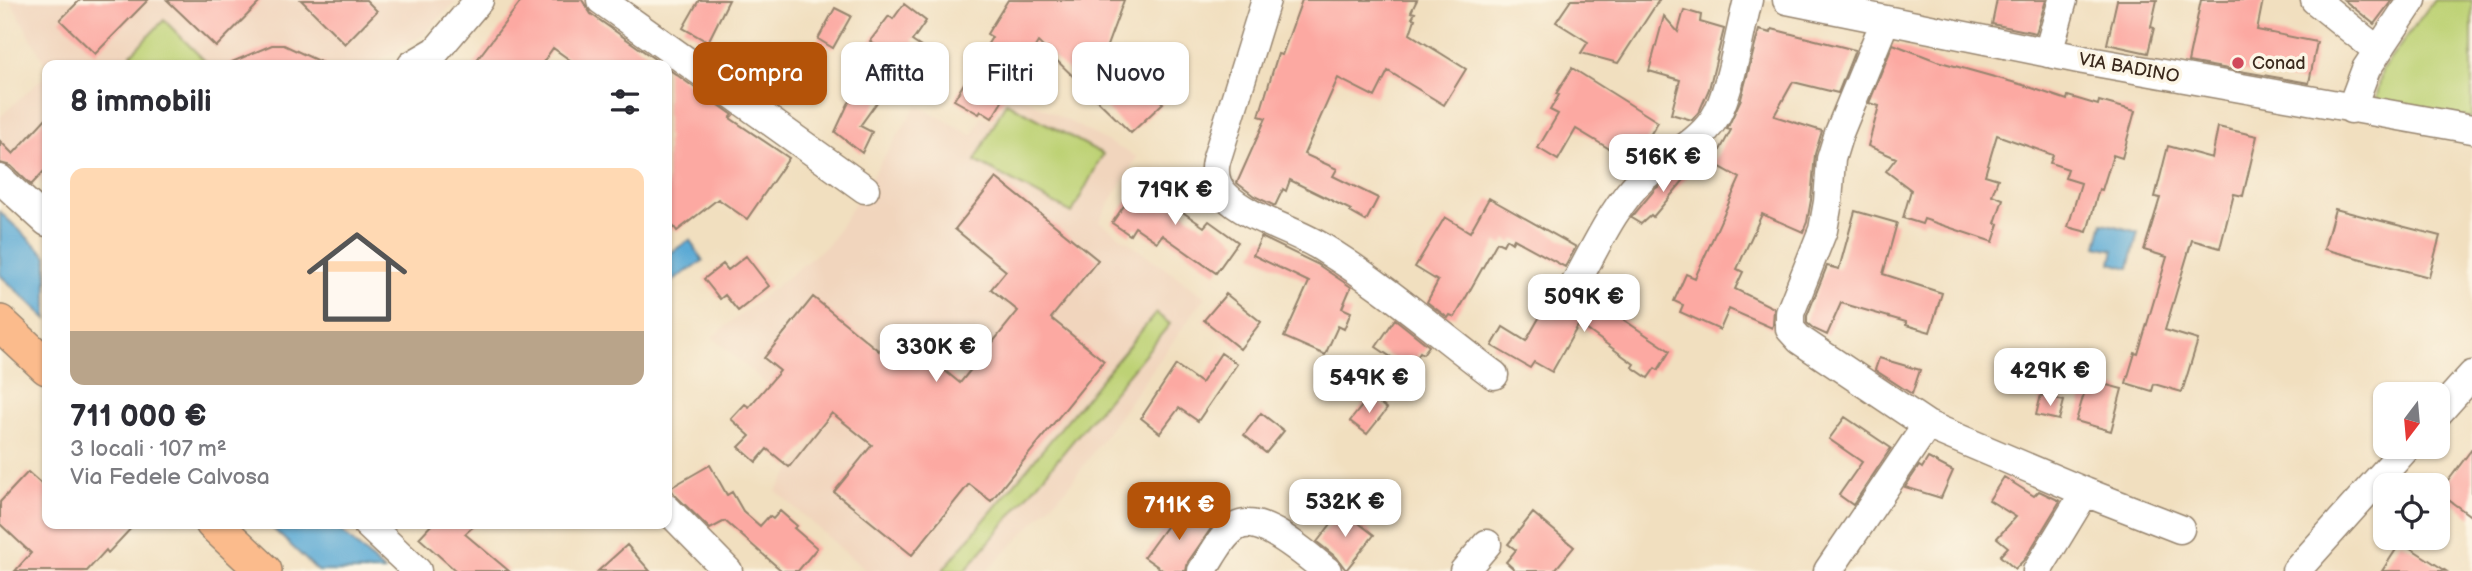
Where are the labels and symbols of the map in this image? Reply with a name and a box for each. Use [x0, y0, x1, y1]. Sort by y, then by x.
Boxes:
street label: VIA BADINO [2077, 49, 2181, 87]
place label: Conad [2252, 53, 2306, 74]
marker: Conad [2230, 55, 2246, 71]
pin: 516K € [1606, 134, 1720, 194]
pin: 719K € [1118, 168, 1232, 227]
pin: 509K € [1527, 274, 1641, 334]
pin: 330K € [879, 324, 993, 384]
pin: 429K € [1993, 348, 2107, 408]
pin: 549K € [1312, 356, 1426, 415]
north arrow [2373, 382, 2450, 458]
pin: 532K € [1288, 480, 1402, 539]
pin: 711K € [1122, 482, 1236, 542]

